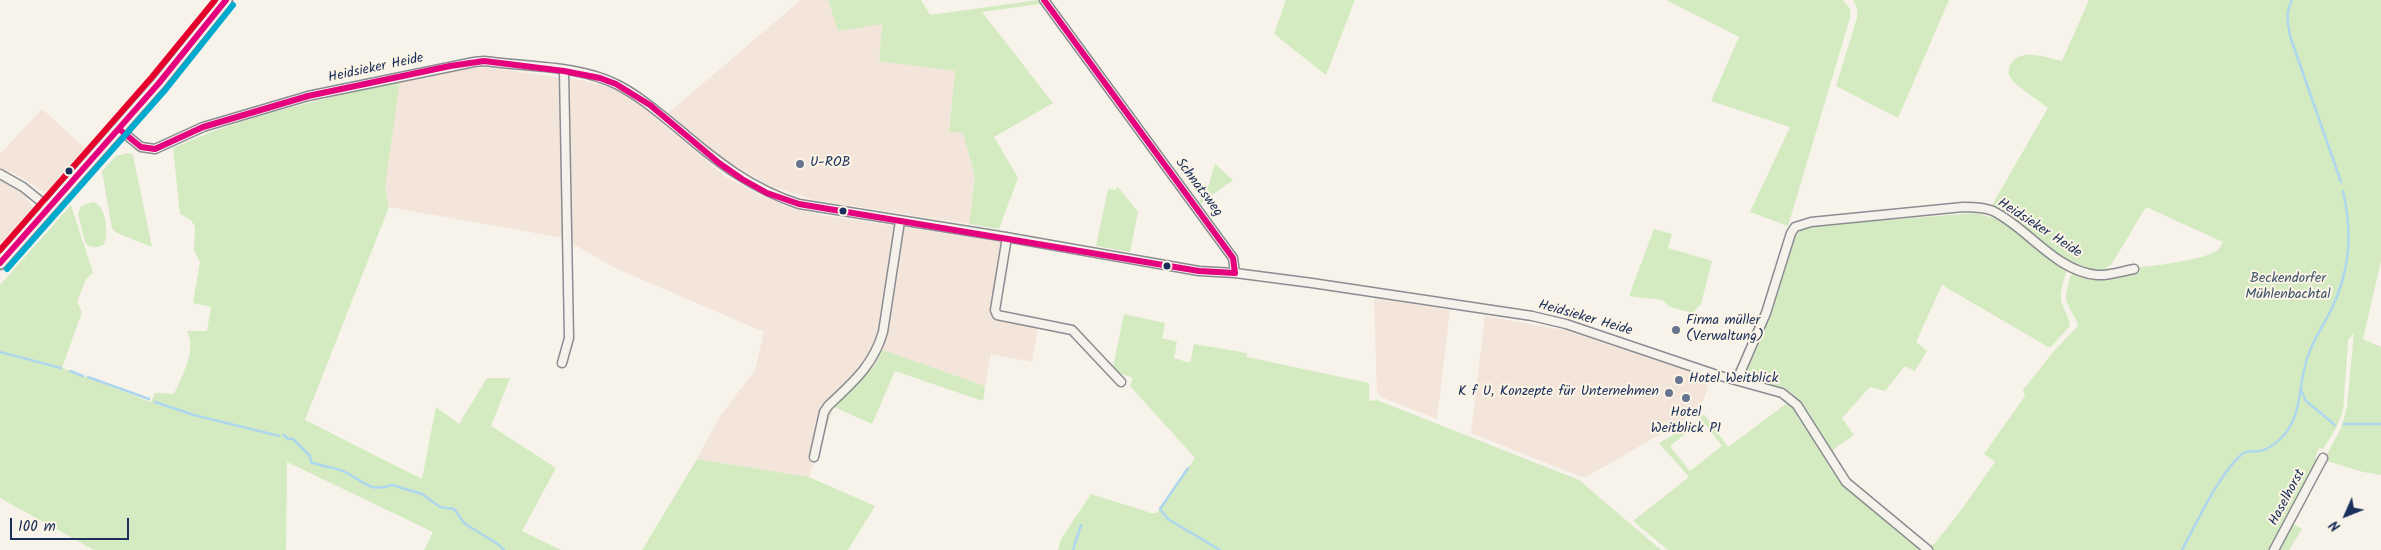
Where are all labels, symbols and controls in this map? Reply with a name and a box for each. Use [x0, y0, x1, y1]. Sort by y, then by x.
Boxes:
street label: Heidsieker Heide [327, 51, 425, 87]
street label: Schnatsweg [1171, 155, 1225, 221]
place label: U-ROB [810, 156, 850, 172]
marker: U-ROB [794, 158, 806, 170]
unlabelled marker [64, 166, 74, 176]
street label: Heidsieker Heide [1994, 196, 2084, 262]
unlabelled marker [838, 206, 848, 216]
unlabelled marker [1162, 261, 1172, 271]
park label: Beckendorfer Mühlenbachtal [2245, 272, 2331, 304]
street label: Heidsieker Heide [1536, 298, 1634, 340]
place label: Firma müller (Verwaltung) [1686, 314, 1764, 347]
marker: Firma müller (Verwaltung) [1670, 324, 1682, 336]
place label: Hotel Weitblick [1689, 372, 1778, 388]
marker: Hotel Weitblick [1673, 374, 1685, 386]
place label: K f U, Konzepte für Unternehmen [1458, 385, 1659, 401]
marker: K f U, Konzepte für Unternehmen [1663, 387, 1675, 399]
marker: Hotel Weitblick P1 [1680, 392, 1692, 404]
place label: Hotel Weitblick P1 [1651, 406, 1721, 438]
street label: Haselhorst [2266, 467, 2310, 529]
north arrow [2321, 490, 2371, 540]
scale bar [12, 508, 131, 540]
text: 100 m [18, 515, 56, 539]
text: N [2324, 515, 2346, 536]

